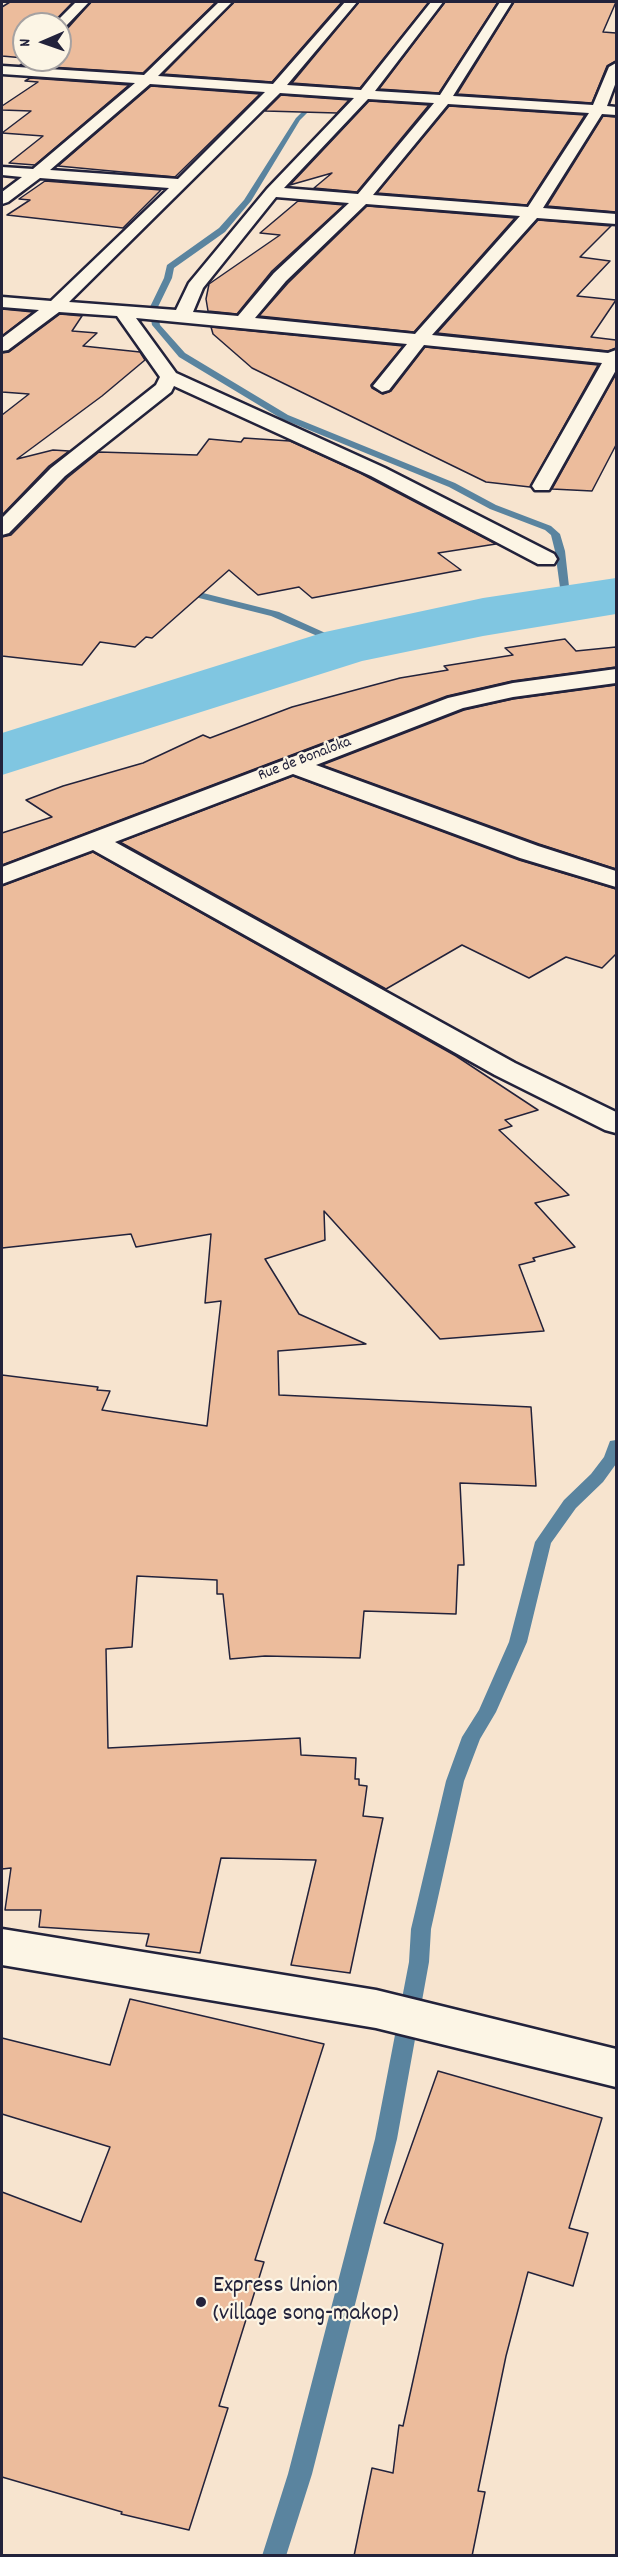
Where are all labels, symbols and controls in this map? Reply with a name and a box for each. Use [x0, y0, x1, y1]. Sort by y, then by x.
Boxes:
north arrow [12, 12, 72, 72]
text: N [14, 38, 37, 47]
street label: Rue de Bonaloka [256, 733, 354, 787]
place label: Express Union (village song-makop) [213, 2274, 399, 2330]
marker: Express Union (village song-makop) [194, 2295, 208, 2309]

